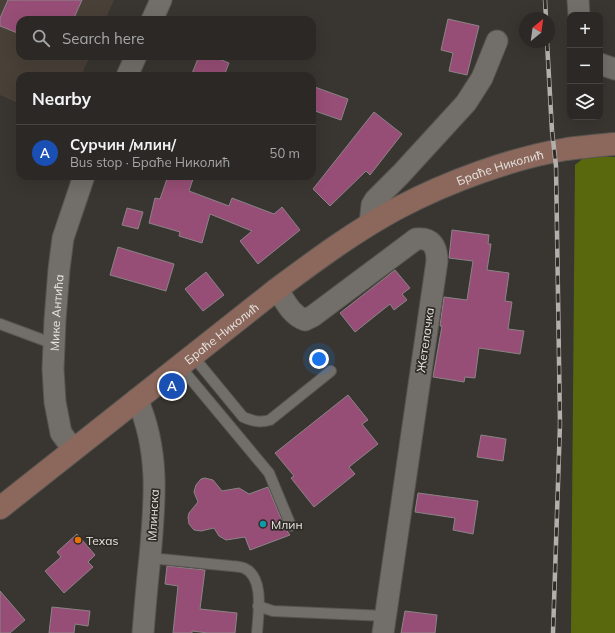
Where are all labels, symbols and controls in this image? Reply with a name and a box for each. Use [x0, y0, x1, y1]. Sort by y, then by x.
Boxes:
north arrow [519, 12, 555, 48]
map controls [567, 12, 603, 120]
button: + [567, 12, 603, 48]
search box [16, 16, 316, 60]
icon: search [30, 27, 52, 49]
text: Search here [62, 29, 144, 48]
button: − [567, 48, 603, 84]
button: layers [567, 84, 603, 120]
text: Nearby [32, 88, 91, 109]
text: Сурчин /млин/ [70, 135, 176, 154]
text: A [40, 145, 50, 161]
text: 50 m [270, 145, 300, 161]
street label: Браће Николић [454, 146, 545, 188]
text: Bus stop · Браће Николић [70, 154, 230, 170]
street label: Мике Антића [46, 274, 66, 351]
street label: Браће Николић [181, 299, 261, 367]
street label: Жетелачка [413, 307, 437, 373]
your location [309, 349, 329, 369]
pin: A [159, 371, 185, 401]
street label: Млинска [144, 489, 162, 541]
place label: Млин [271, 517, 303, 532]
marker: Млин [258, 519, 268, 529]
place label: Texas [86, 533, 118, 548]
marker: Texas [73, 535, 83, 545]

